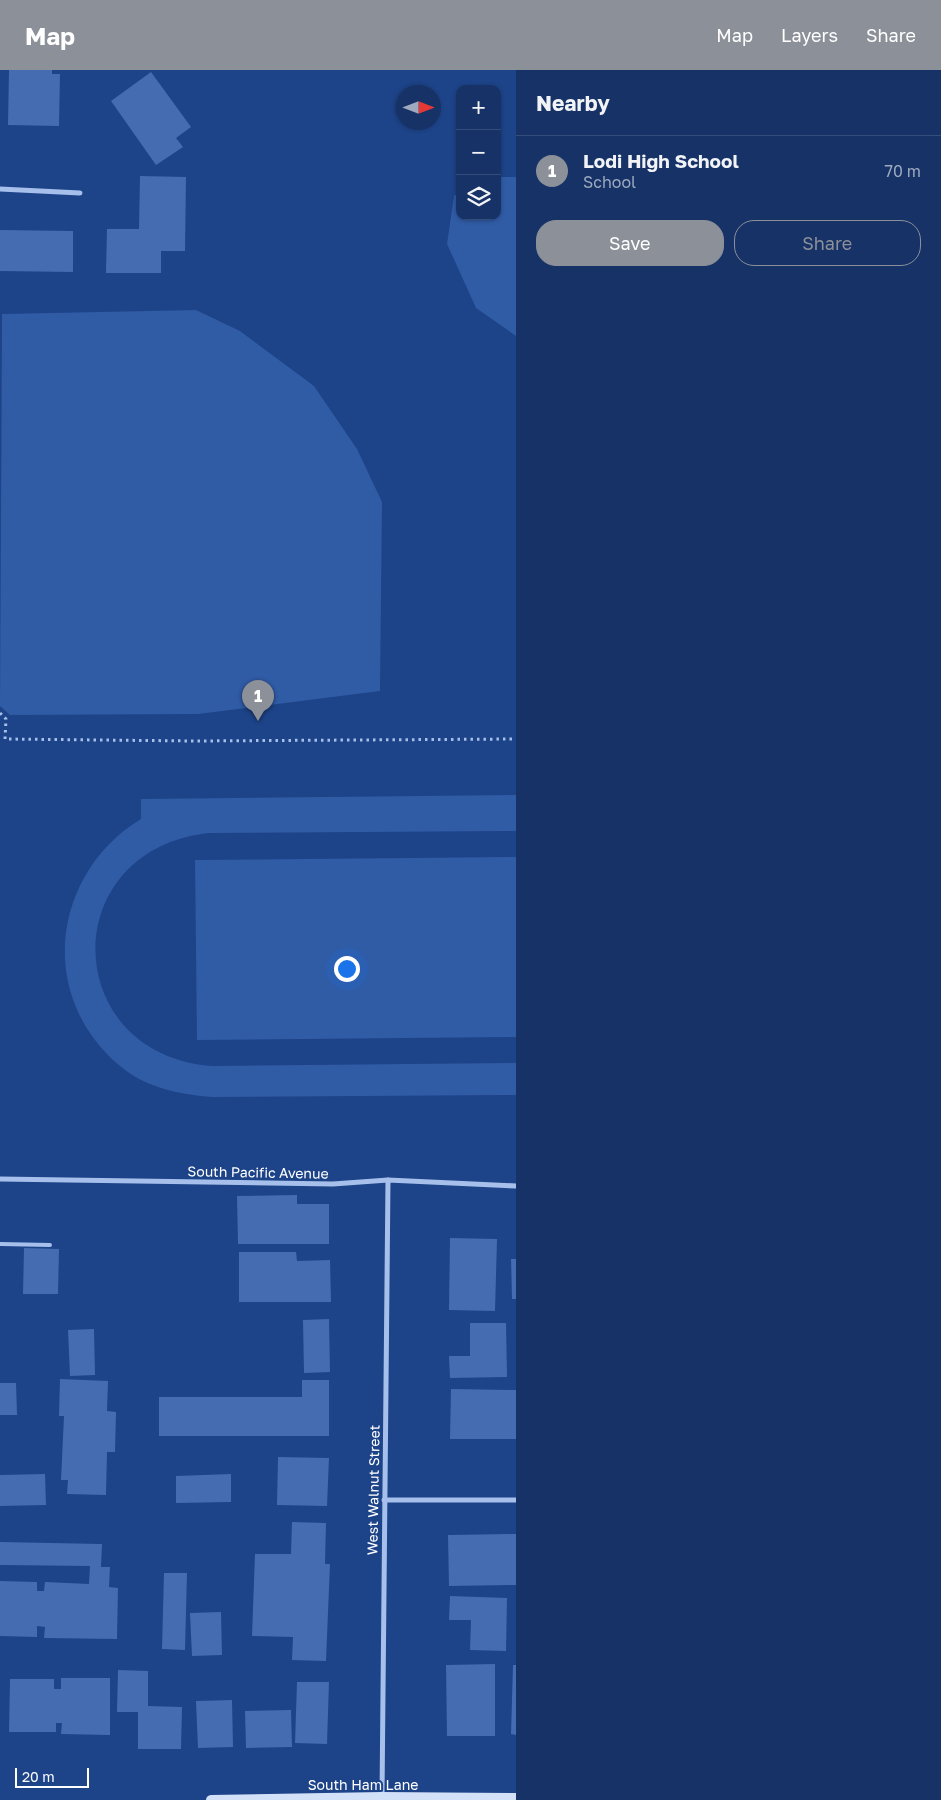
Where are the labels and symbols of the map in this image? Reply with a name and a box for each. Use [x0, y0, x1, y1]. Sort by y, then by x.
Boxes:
north arrow [396, 85, 441, 130]
pin: 1 [242, 680, 274, 721]
your location [334, 956, 360, 982]
street label: South Pacific Avenue [187, 1162, 329, 1182]
street label: West Walnut Street [363, 1425, 383, 1555]
scale bar [15, 1765, 89, 1788]
street label: South Ham Lane [308, 1776, 418, 1793]

